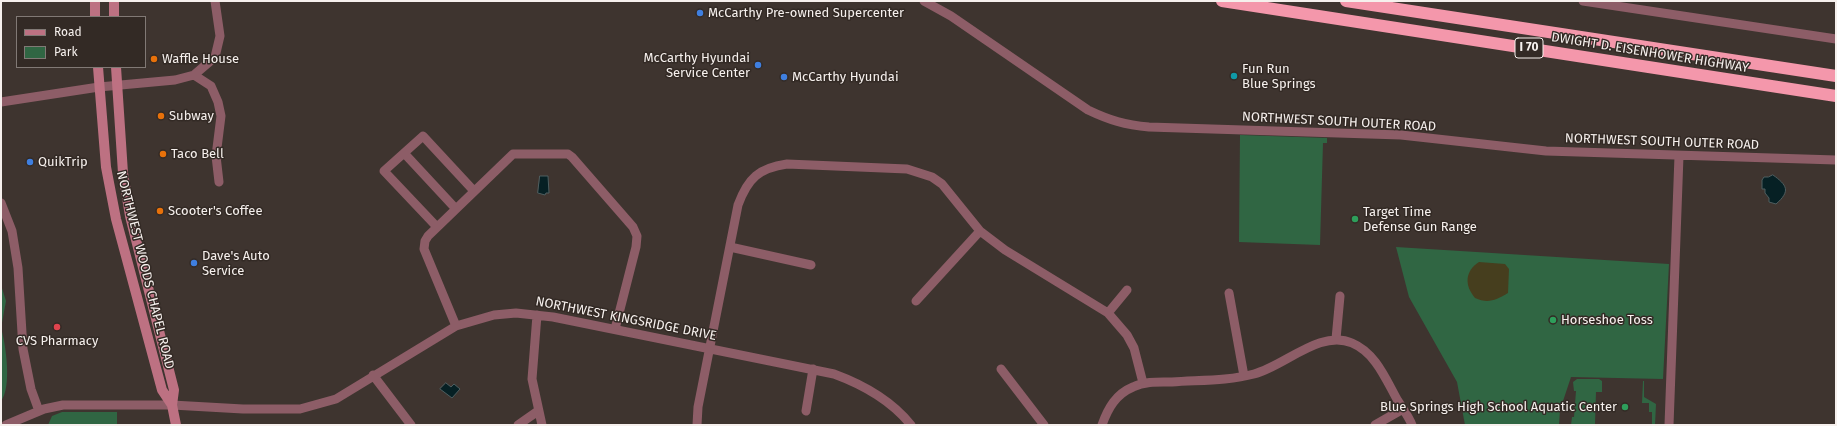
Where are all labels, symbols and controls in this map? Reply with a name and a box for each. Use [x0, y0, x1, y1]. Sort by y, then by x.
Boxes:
place label: McCarthy Pre-owned Supercenter [708, 5, 904, 21]
marker: McCarthy Pre-owned Supercenter [695, 8, 705, 18]
legend [16, 16, 146, 68]
text: Road [54, 25, 82, 39]
street label: DWIGHT D. EISENHOWER HIGHWAY [1550, 30, 1750, 76]
road number: I 70 [1515, 38, 1543, 58]
text: Park [54, 45, 78, 59]
place label: McCarthy Hyundai Service Center [643, 50, 750, 81]
place label: Waffle House [162, 51, 239, 67]
marker: Waffle House [149, 54, 159, 64]
marker: McCarthy Hyundai Service Center [753, 60, 763, 70]
place label: Fun Run Blue Springs [1242, 61, 1316, 92]
place label: McCarthy Hyundai [792, 69, 899, 85]
marker: Fun Run Blue Springs [1229, 71, 1239, 81]
marker: McCarthy Hyundai [779, 72, 789, 82]
place label: Subway [169, 108, 214, 124]
street label: NORTHWEST SOUTH OUTER ROAD [1242, 109, 1436, 135]
marker: Subway [156, 111, 166, 121]
street label: NORTHWEST SOUTH OUTER ROAD [1565, 131, 1759, 153]
place label: Taco Bell [171, 146, 224, 162]
marker: Taco Bell [158, 149, 168, 159]
place label: QuikTrip [38, 154, 88, 170]
marker: QuikTrip [25, 157, 35, 167]
street label: NORTHWEST WOODS CHAPEL ROAD [113, 169, 177, 371]
place label: Scooter's Coffee [168, 203, 262, 219]
place label: Target Time Defense Gun Range [1363, 204, 1477, 235]
marker: Scooter's Coffee [155, 206, 165, 216]
marker: Target Time Defense Gun Range [1350, 214, 1360, 224]
place label: Dave's Auto Service [202, 248, 270, 279]
marker: Dave's Auto Service [189, 258, 199, 268]
street label: NORTHWEST KINGSRIDGE DRIVE [534, 294, 718, 344]
place label: Horseshoe Toss [1561, 312, 1653, 328]
marker: Horseshoe Toss [1548, 315, 1558, 325]
marker: CVS Pharmacy [52, 322, 62, 332]
place label: CVS Pharmacy [16, 333, 98, 349]
place label: Blue Springs High School Aquatic Center [1380, 399, 1617, 415]
marker: Blue Springs High School Aquatic Center [1620, 402, 1630, 412]

